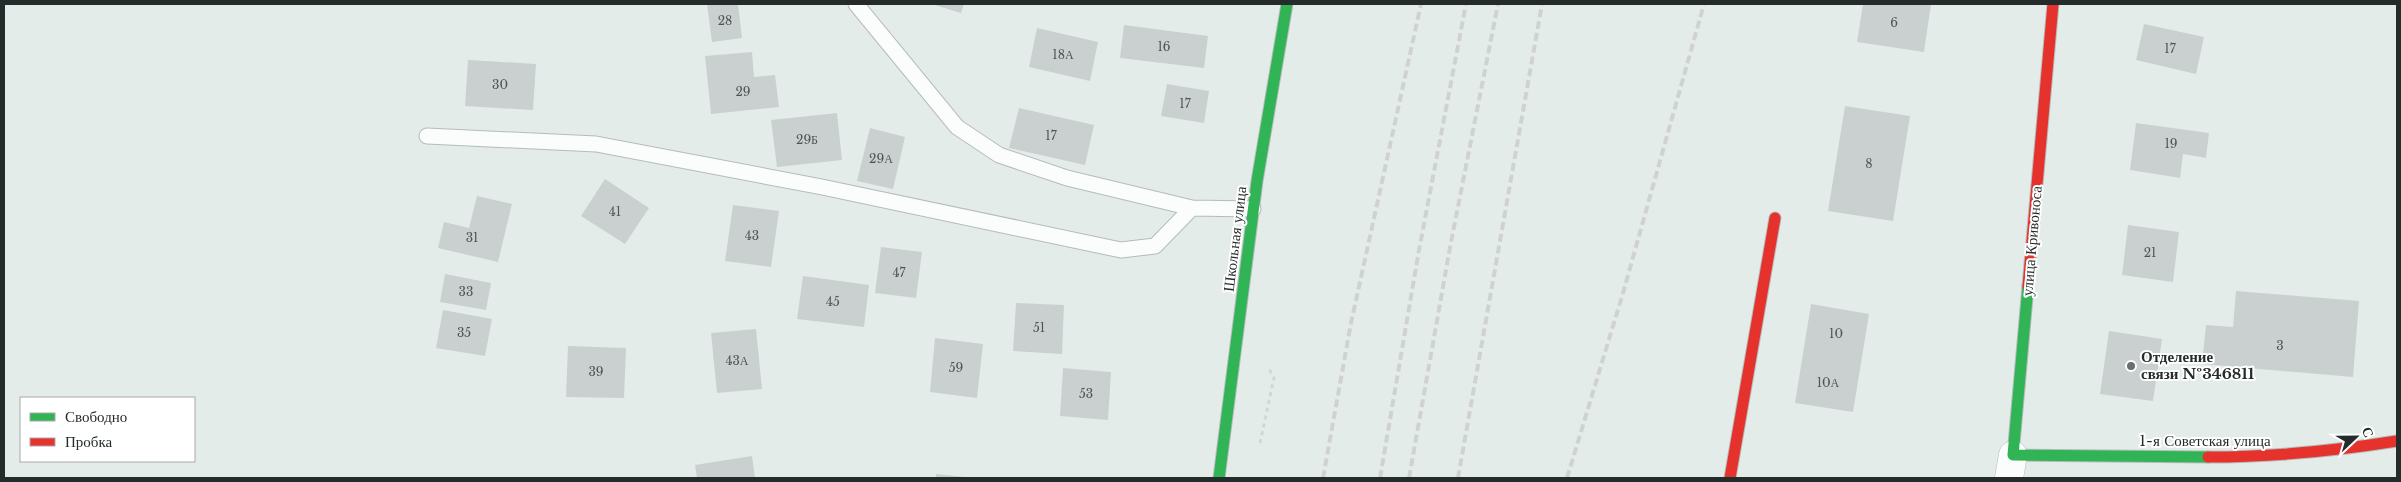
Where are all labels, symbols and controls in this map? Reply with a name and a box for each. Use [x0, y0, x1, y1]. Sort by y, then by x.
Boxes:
house number: 28 [718, 13, 732, 28]
house number: 6 [1890, 15, 1898, 30]
house number: 16 [1157, 39, 1171, 54]
house number: 17 [2164, 41, 2177, 56]
house number: 18А [1052, 47, 1074, 62]
house number: 30 [492, 77, 508, 92]
house number: 29 [735, 84, 751, 99]
house number: 17 [1179, 96, 1192, 111]
house number: 17 [1045, 128, 1058, 143]
house number: 29Б [796, 132, 818, 147]
house number: 19 [2164, 136, 2178, 151]
house number: 29А [869, 151, 893, 166]
house number: 8 [1865, 156, 1873, 171]
street label: Школьная улица [1219, 185, 1250, 293]
street label: улица Кривоноса [2017, 185, 2046, 297]
house number: 41 [609, 204, 621, 219]
house number: 43 [745, 228, 759, 243]
house number: 31 [466, 230, 478, 245]
house number: 21 [2144, 245, 2156, 260]
house number: 47 [892, 265, 906, 280]
house number: 33 [459, 284, 473, 299]
house number: 45 [826, 294, 840, 309]
house number: 51 [1033, 320, 1045, 335]
house number: 35 [457, 325, 471, 340]
house number: 10 [1829, 326, 1843, 341]
house number: 3 [2276, 338, 2284, 353]
place label: Отделение связи №346811 [2141, 347, 2255, 383]
house number: 43А [725, 353, 749, 368]
house number: 59 [949, 360, 963, 375]
marker: Отделение связи №346811 [2125, 360, 2137, 372]
house number: 39 [588, 364, 604, 379]
house number: 10А [1817, 375, 1840, 390]
house number: 53 [1079, 386, 1093, 401]
legend [20, 397, 195, 462]
text: Свободно [65, 407, 127, 426]
north arrow [2331, 412, 2381, 462]
text: С [2358, 424, 2378, 440]
street label: 1-я Советская улица [2139, 431, 2271, 450]
text: Пробка [65, 432, 113, 451]

